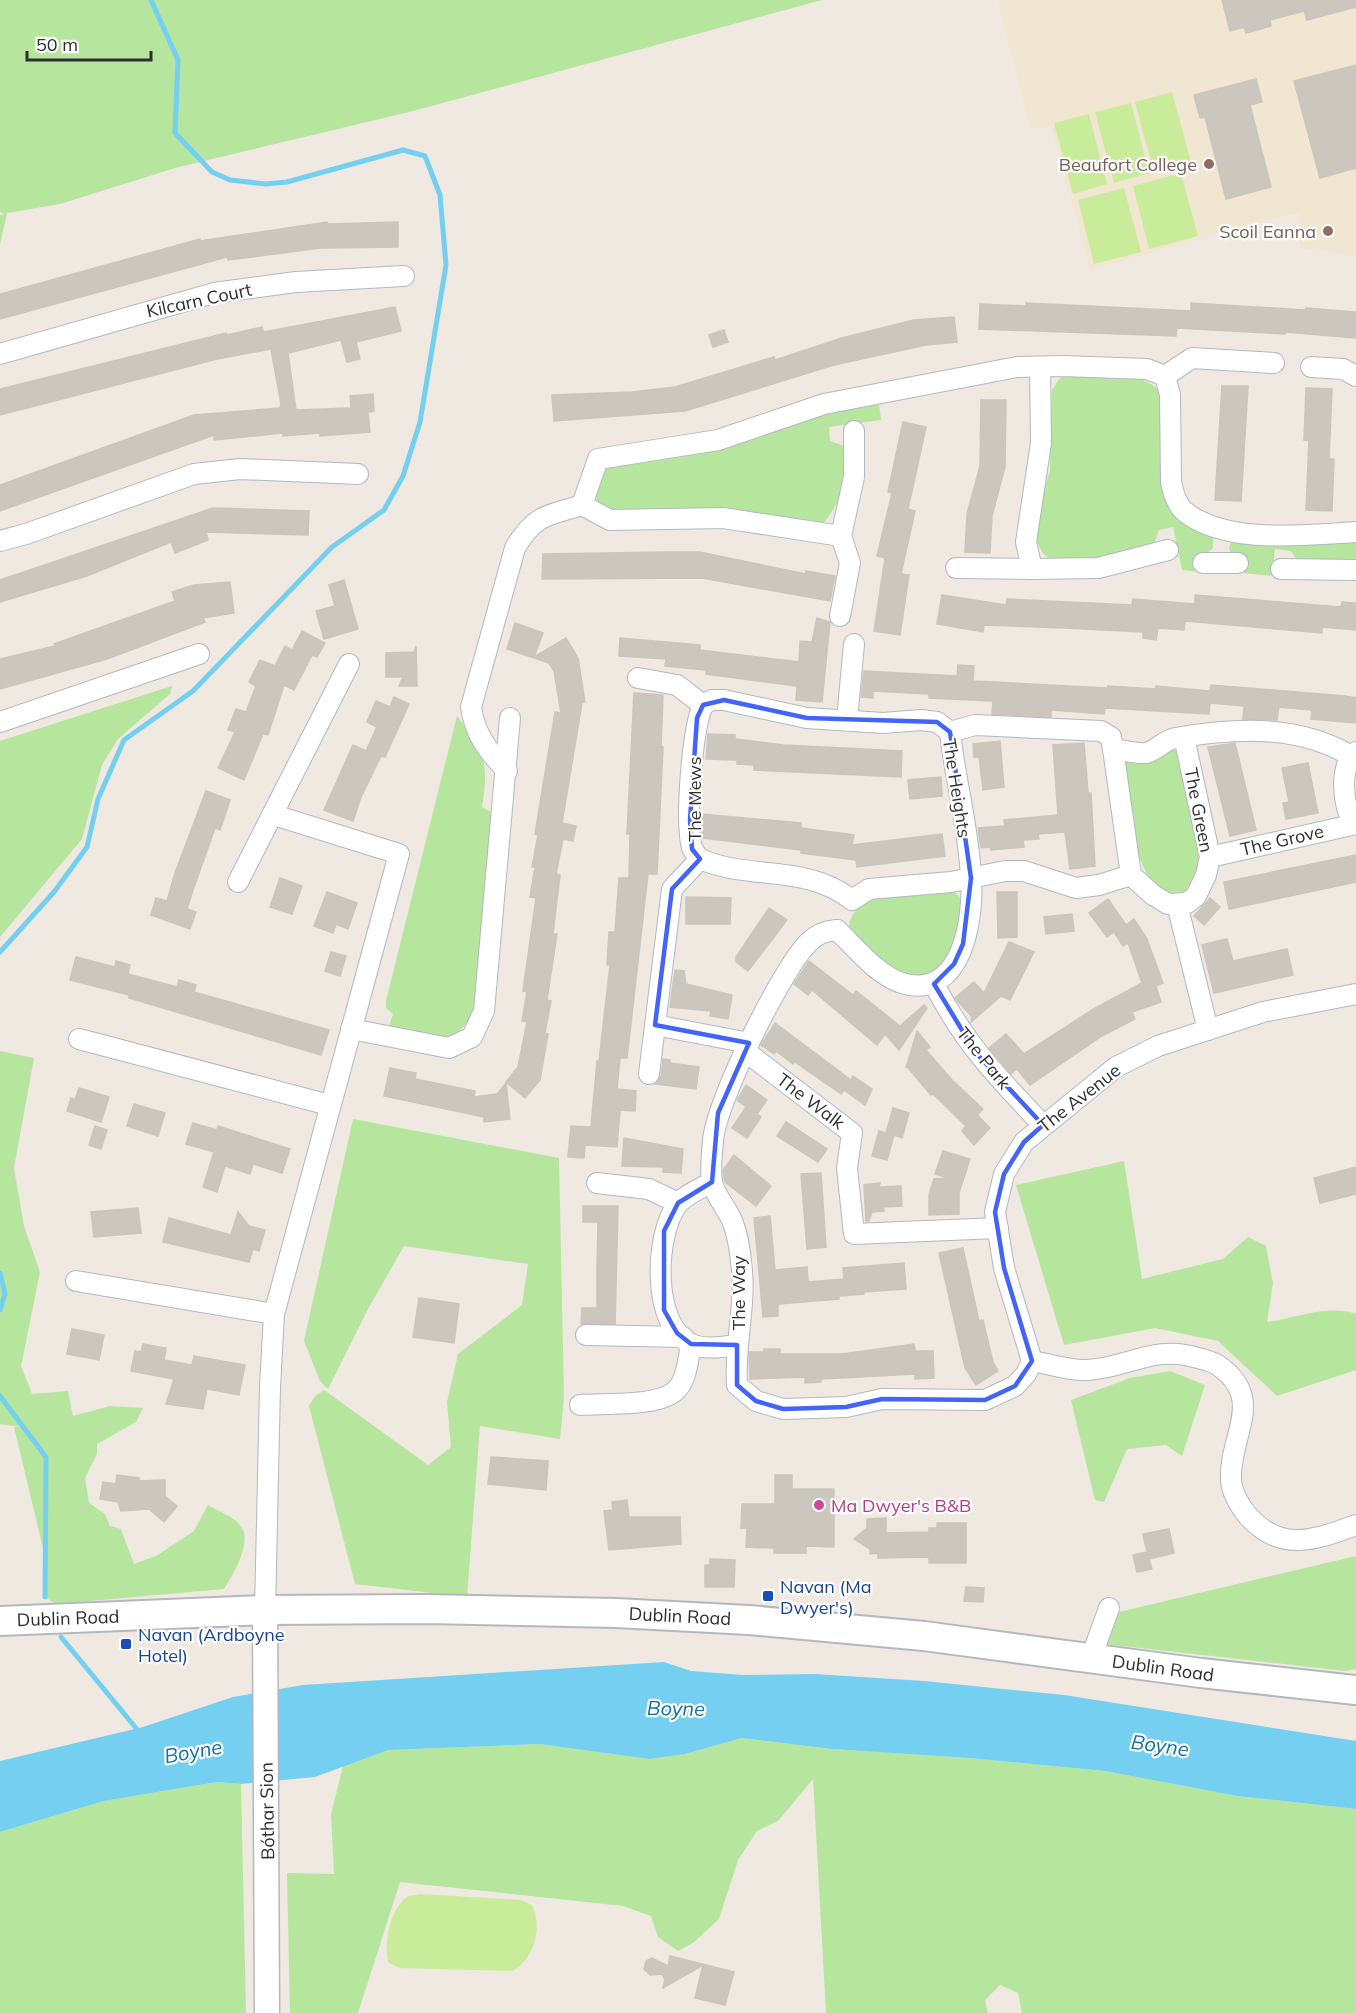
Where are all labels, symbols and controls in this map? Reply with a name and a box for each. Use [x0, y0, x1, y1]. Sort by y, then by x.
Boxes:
scale bar [27, 24, 152, 62]
text: 50 m [36, 33, 78, 56]
place label: Beaufort College [1059, 153, 1197, 176]
marker: Beaufort College [1202, 157, 1216, 171]
place label: Scoil Eanna [1219, 220, 1316, 243]
marker: Scoil Eanna [1321, 224, 1335, 238]
street label: Kilcarn Court [144, 278, 254, 322]
street label: The Heights [938, 737, 976, 839]
street label: The Mews [683, 756, 706, 842]
street label: The Green [1180, 766, 1218, 854]
street label: The Grove [1238, 819, 1326, 861]
street label: The Park [952, 1022, 1017, 1094]
street label: The Avenue [1033, 1059, 1125, 1137]
street label: The Walk [772, 1068, 850, 1134]
street label: The Way [727, 1255, 750, 1331]
place label: Ma Dwyer's B&B [831, 1494, 971, 1517]
marker: Ma Dwyer's B&B [812, 1498, 826, 1512]
place label: Navan (Ma Dwyer's) [780, 1575, 872, 1619]
marker: Navan (Ma Dwyer's) [761, 1589, 775, 1603]
street label: Dublin Road [628, 1602, 732, 1630]
street label: Dublin Road [16, 1605, 120, 1631]
place label: Navan (Ardboyne Hotel) [138, 1623, 285, 1667]
marker: Navan (Ardboyne Hotel) [119, 1637, 133, 1651]
street label: Dublin Road [1111, 1649, 1215, 1687]
water label: Boyne [647, 1695, 705, 1721]
water label: Boyne [1129, 1729, 1191, 1761]
water label: Boyne [162, 1734, 224, 1768]
street label: Bóthar Sion [255, 1762, 279, 1860]

